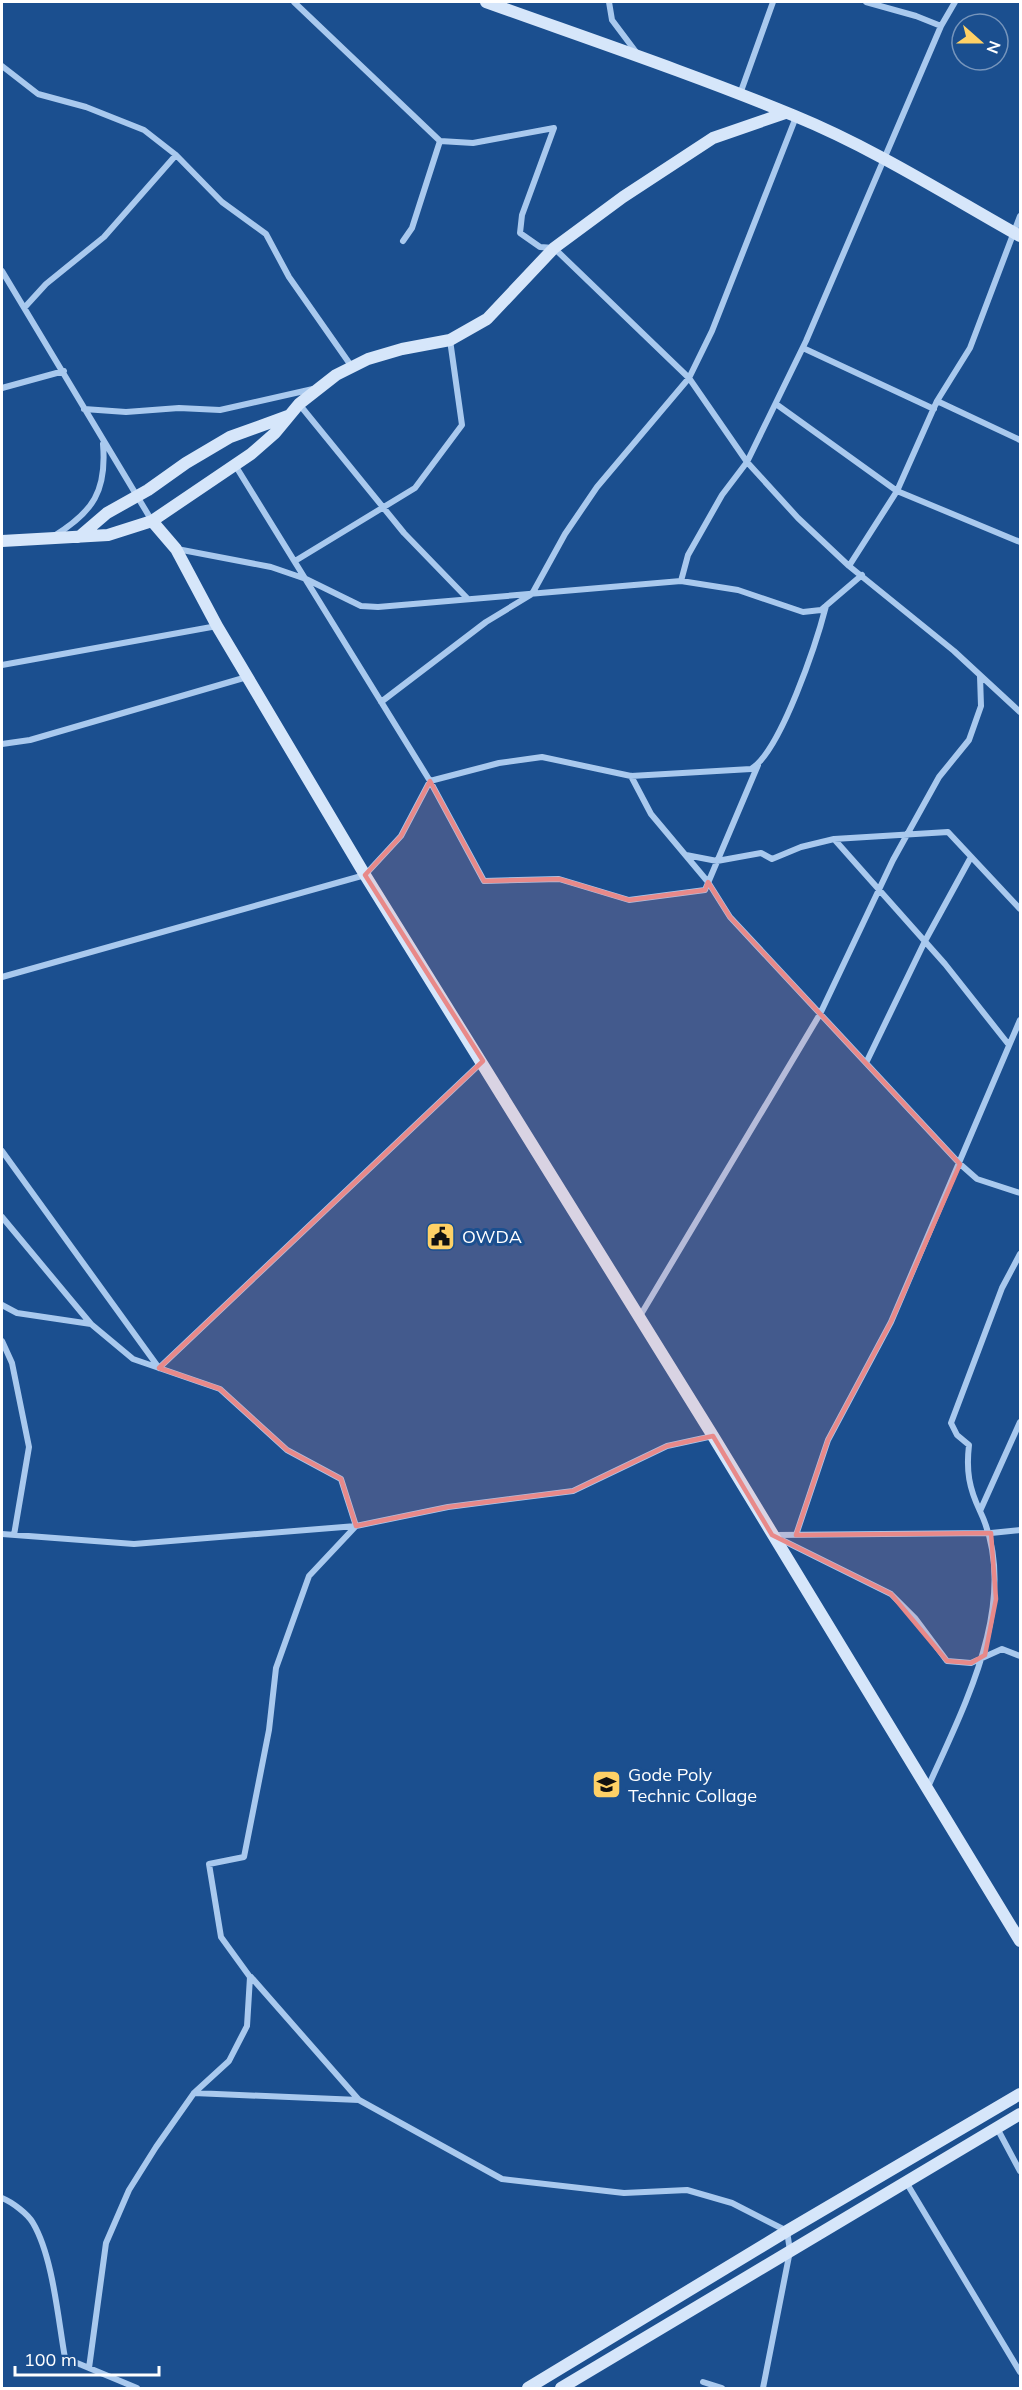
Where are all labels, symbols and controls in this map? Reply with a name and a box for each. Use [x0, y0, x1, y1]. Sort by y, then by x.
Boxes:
north arrow [950, 12, 1010, 72]
text: N [983, 38, 1006, 57]
public building icon: OWDA [425, 1221, 457, 1253]
place label: OWDA [462, 1225, 522, 1248]
place label: Gode Poly Technic Collage [628, 1763, 757, 1807]
school or university icon: Gode Poly Technic Collage [591, 1769, 623, 1801]
scale bar [15, 2339, 159, 2377]
text: 100 m [24, 2348, 77, 2371]

